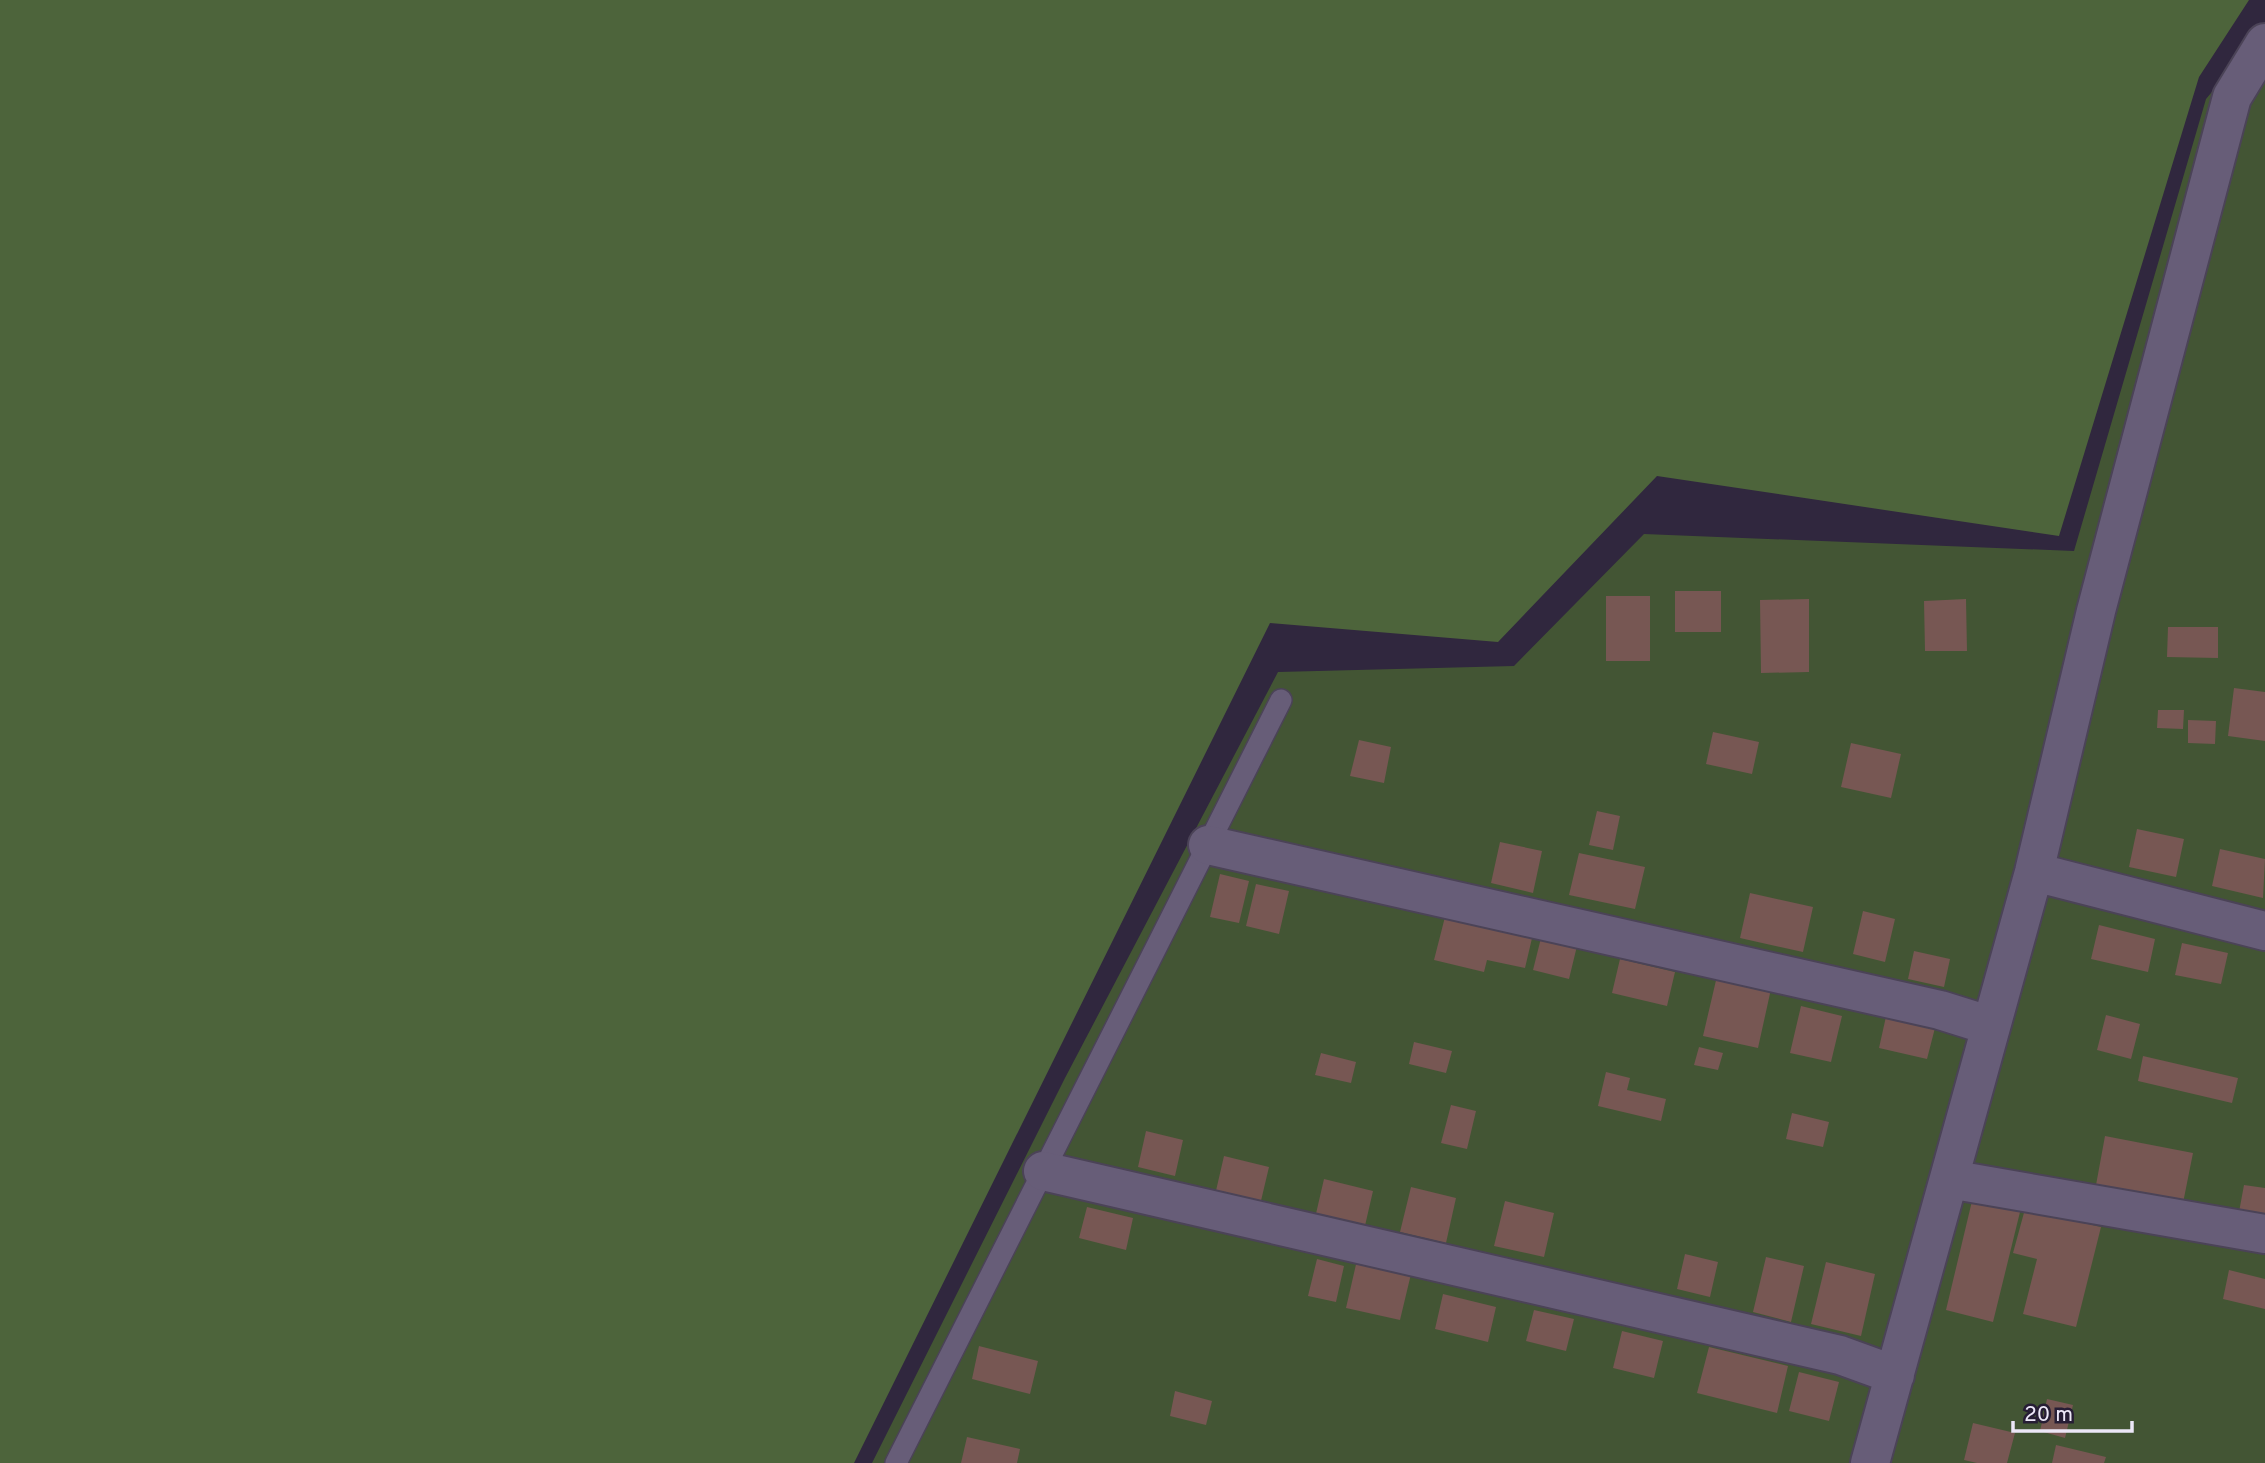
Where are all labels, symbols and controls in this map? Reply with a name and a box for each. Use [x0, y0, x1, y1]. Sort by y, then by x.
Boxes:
scale bar [2013, 1390, 2132, 1434]
text: 20 m [2024, 1402, 2073, 1429]

